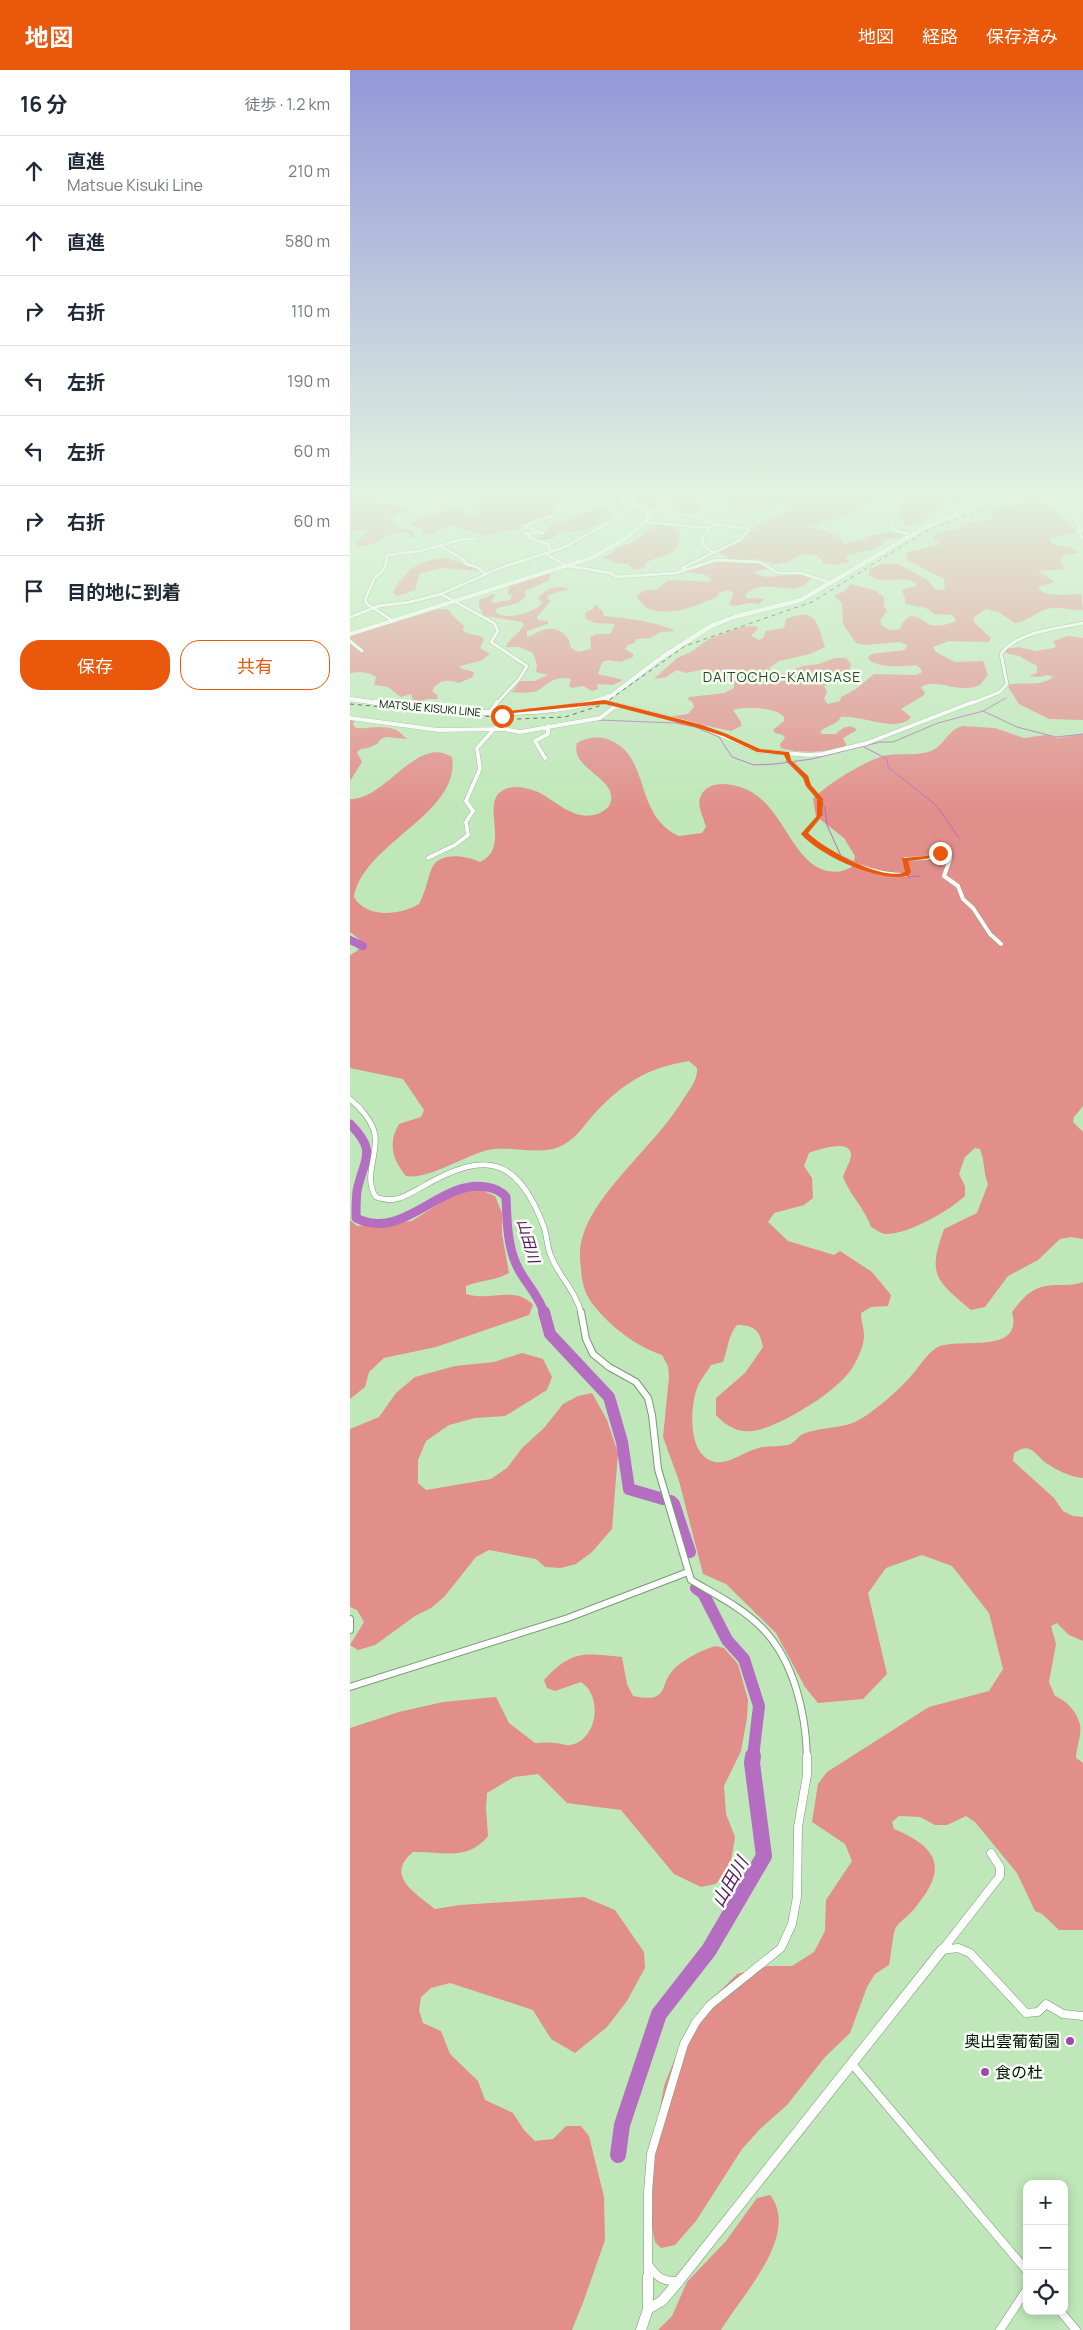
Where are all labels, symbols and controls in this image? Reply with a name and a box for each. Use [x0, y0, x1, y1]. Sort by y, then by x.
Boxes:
text: 地図 [25, 20, 73, 53]
text: 地図 [858, 24, 894, 48]
text: 経路 [922, 24, 958, 48]
text: 保存済み [986, 24, 1058, 48]
text: 16 分 [20, 90, 67, 118]
text: 徒歩 · 1.2 km [244, 93, 330, 115]
text: 直進 [67, 148, 105, 174]
icon: ahead [20, 157, 48, 185]
text: 210 m [288, 160, 330, 182]
text: Matsue Kisuki Line [67, 174, 203, 196]
icon: ahead [20, 227, 48, 255]
text: 直進 [67, 229, 105, 255]
text: 580 m [285, 230, 330, 252]
icon: right [20, 297, 48, 325]
text: 右折 [67, 299, 105, 325]
text: 110 m [291, 300, 330, 322]
icon: left [20, 367, 48, 395]
text: 左折 [67, 369, 105, 395]
text: 190 m [287, 370, 330, 392]
icon: left [20, 437, 48, 465]
text: 左折 [67, 439, 105, 465]
text: 60 m [294, 440, 330, 462]
icon: right [20, 507, 48, 535]
text: 右折 [67, 509, 105, 535]
text: 60 m [294, 510, 330, 532]
icon: arrive [20, 577, 48, 605]
text: 目的地に到着 [67, 579, 181, 605]
button: 保存 [20, 640, 170, 690]
button: 共有 [180, 640, 330, 690]
district label: DAITOCHO-KAMISASE [703, 667, 861, 686]
street label: MATSUE KISUKI LINE [379, 696, 481, 719]
route start [491, 705, 514, 728]
route end [929, 842, 952, 865]
water label: 山田川 [512, 1216, 545, 1267]
water label: 山田川 [705, 1850, 754, 1911]
place label: 奥出雲葡萄園 [964, 2030, 1060, 2052]
marker: 奥出雲葡萄園 [1064, 2035, 1076, 2047]
place label: 食の杜 [995, 2061, 1043, 2083]
marker: 食の杜 [979, 2066, 991, 2078]
map controls [1023, 2180, 1068, 2315]
button: + [1023, 2180, 1068, 2225]
button: − [1023, 2225, 1068, 2270]
button: locate [1023, 2270, 1068, 2315]

